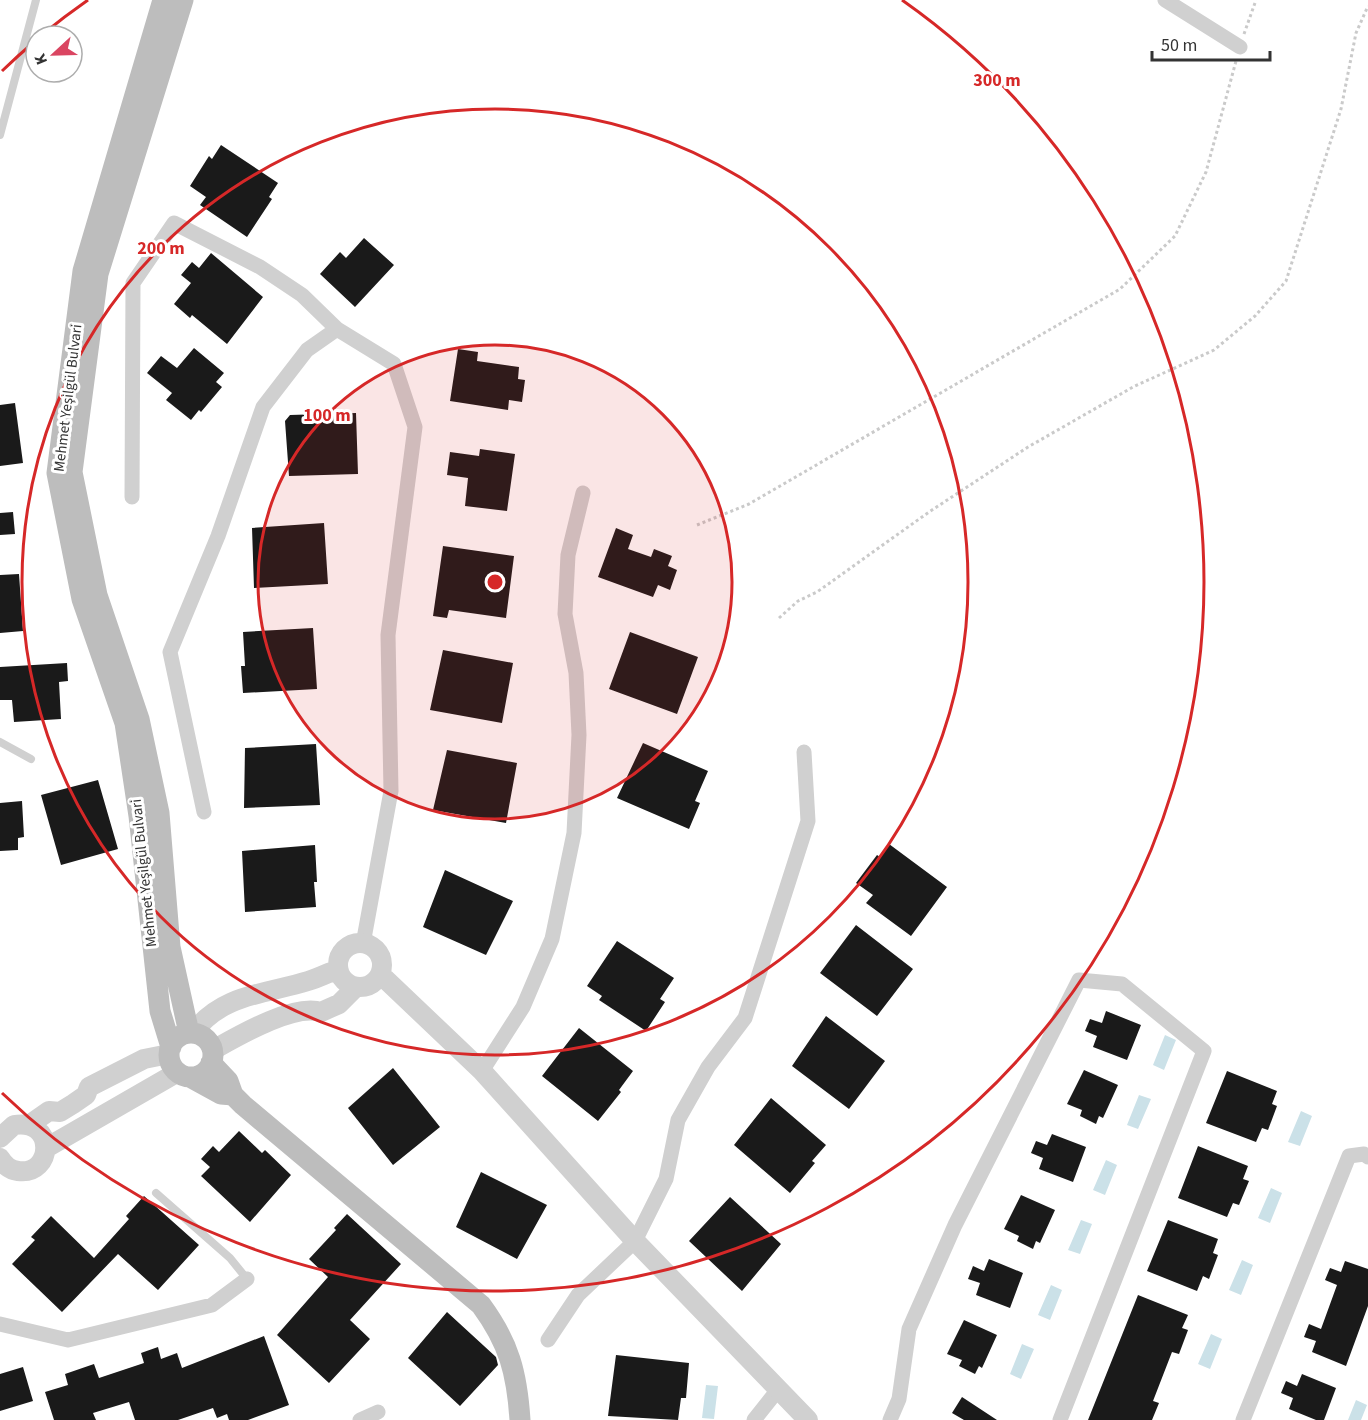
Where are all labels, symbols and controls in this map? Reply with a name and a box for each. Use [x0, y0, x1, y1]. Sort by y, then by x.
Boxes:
north arrow [24, 24, 84, 84]
scale bar [1152, 24, 1270, 62]
text: 50 m [1161, 33, 1197, 58]
text: K [29, 50, 53, 68]
text: 300 m [973, 68, 1021, 93]
text: 200 m [137, 236, 185, 261]
street label: Mehmet Yeşilgül Bulvari [49, 323, 87, 473]
text: 100 m [303, 403, 351, 428]
centre of rings [485, 572, 505, 592]
street label: Mehmet Yeşilgül Bulvari [126, 798, 162, 948]

